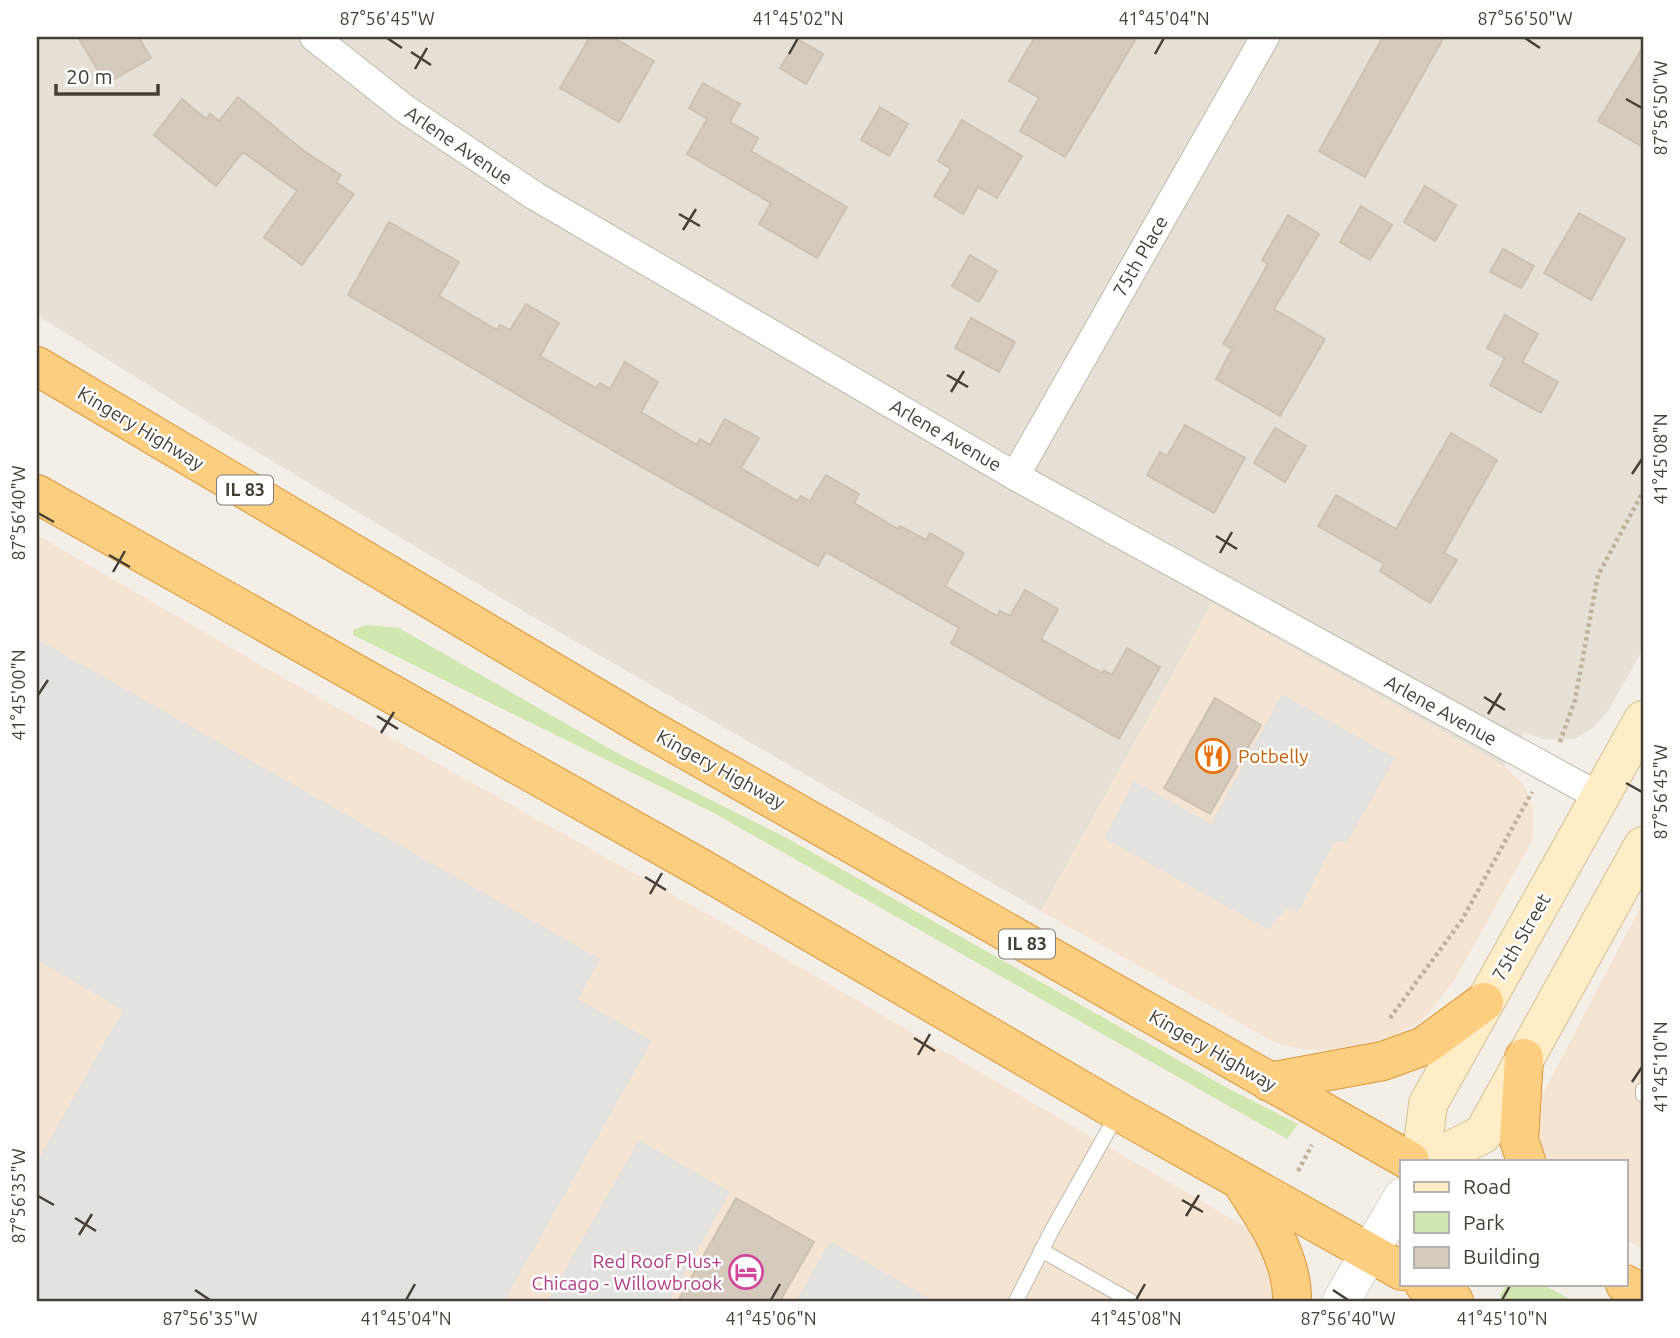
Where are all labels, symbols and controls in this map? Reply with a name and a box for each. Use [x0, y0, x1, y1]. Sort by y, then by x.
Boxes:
text: 87°56'45"W [339, 8, 435, 28]
text: 41°45'02"N [752, 8, 844, 28]
text: 41°45'04"N [1118, 8, 1210, 28]
text: 87°56'50"W [1477, 8, 1573, 28]
scale bar [56, 52, 158, 96]
text: 87°56'50"W [1650, 60, 1670, 156]
text: 20 m [66, 64, 113, 88]
street label: Arlene Avenue [401, 101, 517, 189]
street label: 75th Place [1108, 212, 1172, 300]
street label: Kingery Highway [74, 382, 208, 474]
street label: Arlene Avenue [886, 394, 1006, 476]
text: 41°45'08"N [1650, 413, 1670, 505]
text: 87°56'40"W [8, 465, 28, 561]
road number: IL 83 [217, 476, 273, 504]
text: 41°45'00"N [8, 649, 28, 741]
street label: Arlene Avenue [1381, 670, 1501, 750]
street label: Kingery Highway [653, 725, 789, 813]
restaurant icon: Potbelly [1194, 737, 1232, 775]
text: 87°56'45"W [1650, 744, 1670, 840]
place label: Potbelly [1238, 745, 1308, 767]
street label: 75th Street [1487, 889, 1555, 985]
road number: IL 83 [999, 930, 1055, 959]
street label: Kingery Highway [1145, 1005, 1281, 1095]
text: 41°45'10"N [1650, 1021, 1670, 1113]
text: 87°56'35"W [8, 1148, 28, 1244]
legend [1400, 1160, 1628, 1286]
text: Road [1463, 1174, 1511, 1198]
text: Park [1463, 1210, 1505, 1234]
text: Building [1463, 1244, 1540, 1268]
place label: Red Roof Plus+ Chicago - Willowbrook [532, 1250, 722, 1294]
hotel icon: Red Roof Plus+ Chicago - Willowbrook [727, 1253, 765, 1291]
text: 87°56'35"W [162, 1308, 258, 1328]
text: 41°45'04"N [360, 1308, 452, 1328]
text: 41°45'06"N [725, 1308, 817, 1328]
text: 41°45'08"N [1090, 1308, 1182, 1328]
text: 87°56'40"W [1300, 1308, 1396, 1328]
text: 41°45'10"N [1456, 1308, 1548, 1328]

